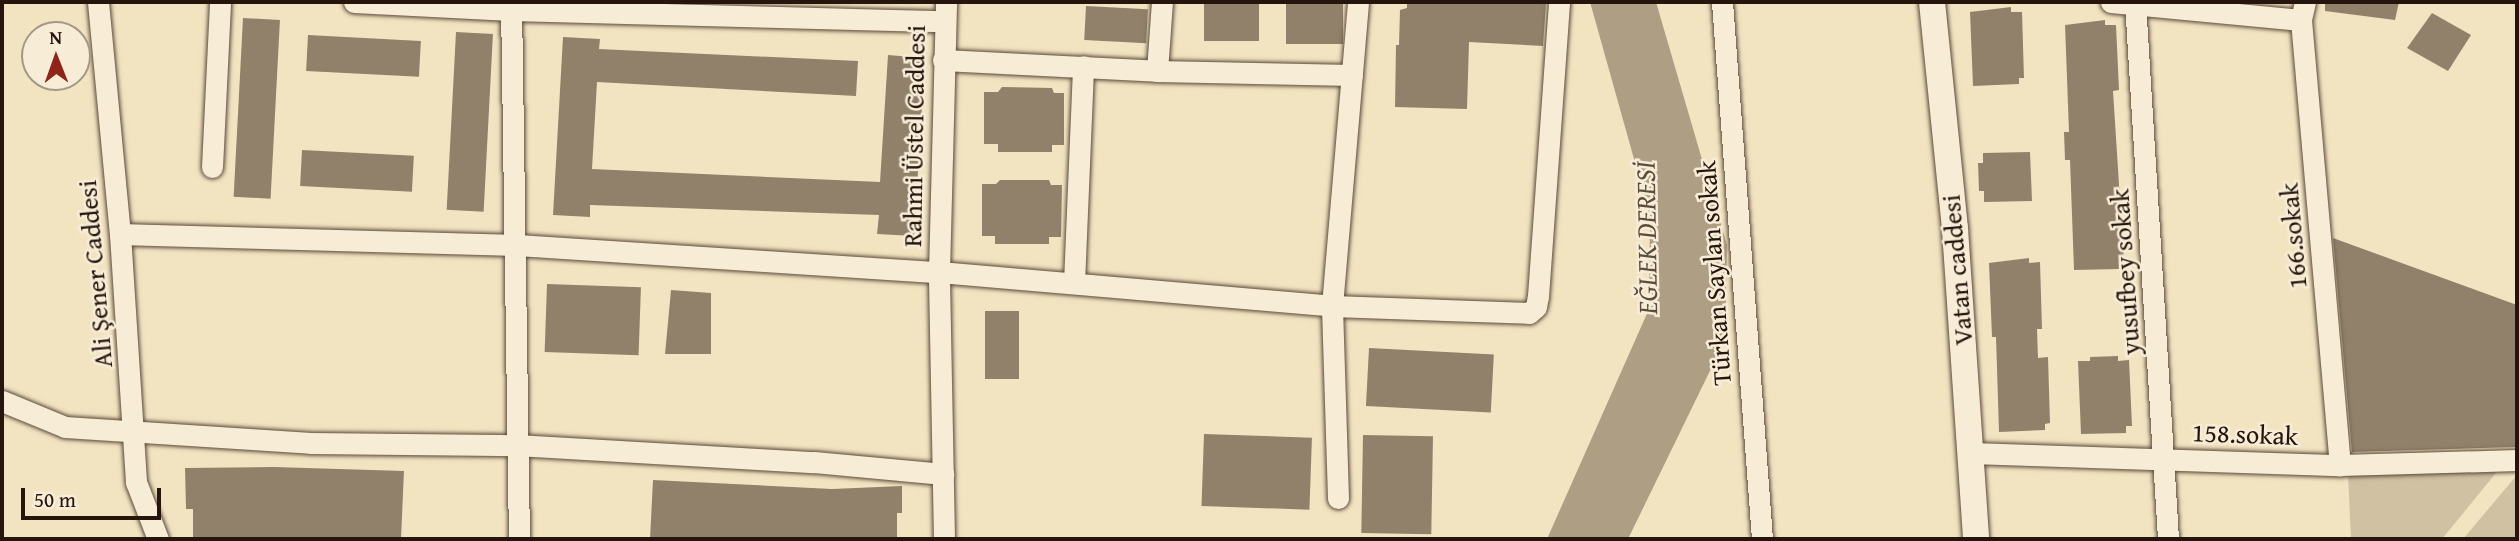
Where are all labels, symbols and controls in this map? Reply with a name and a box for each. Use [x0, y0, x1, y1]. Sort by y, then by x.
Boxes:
north arrow [21, 21, 91, 91]
text: N [49, 23, 62, 51]
street label: Rahmi Üstel Caddesi [896, 25, 932, 247]
street label: Türkan Saylan sokak [1691, 160, 1737, 386]
water label: EĞLEK DERESİ [1628, 161, 1664, 315]
street label: Ali Şener Caddesi [71, 179, 119, 369]
street label: 166.sokak [2273, 182, 2313, 290]
street label: yusufbey sokak [2104, 188, 2146, 356]
street label: Vatan caddesi [1935, 193, 1979, 347]
street label: 158.sokak [2191, 417, 2299, 451]
scale bar [24, 475, 164, 518]
text: 50 m [34, 484, 76, 515]

